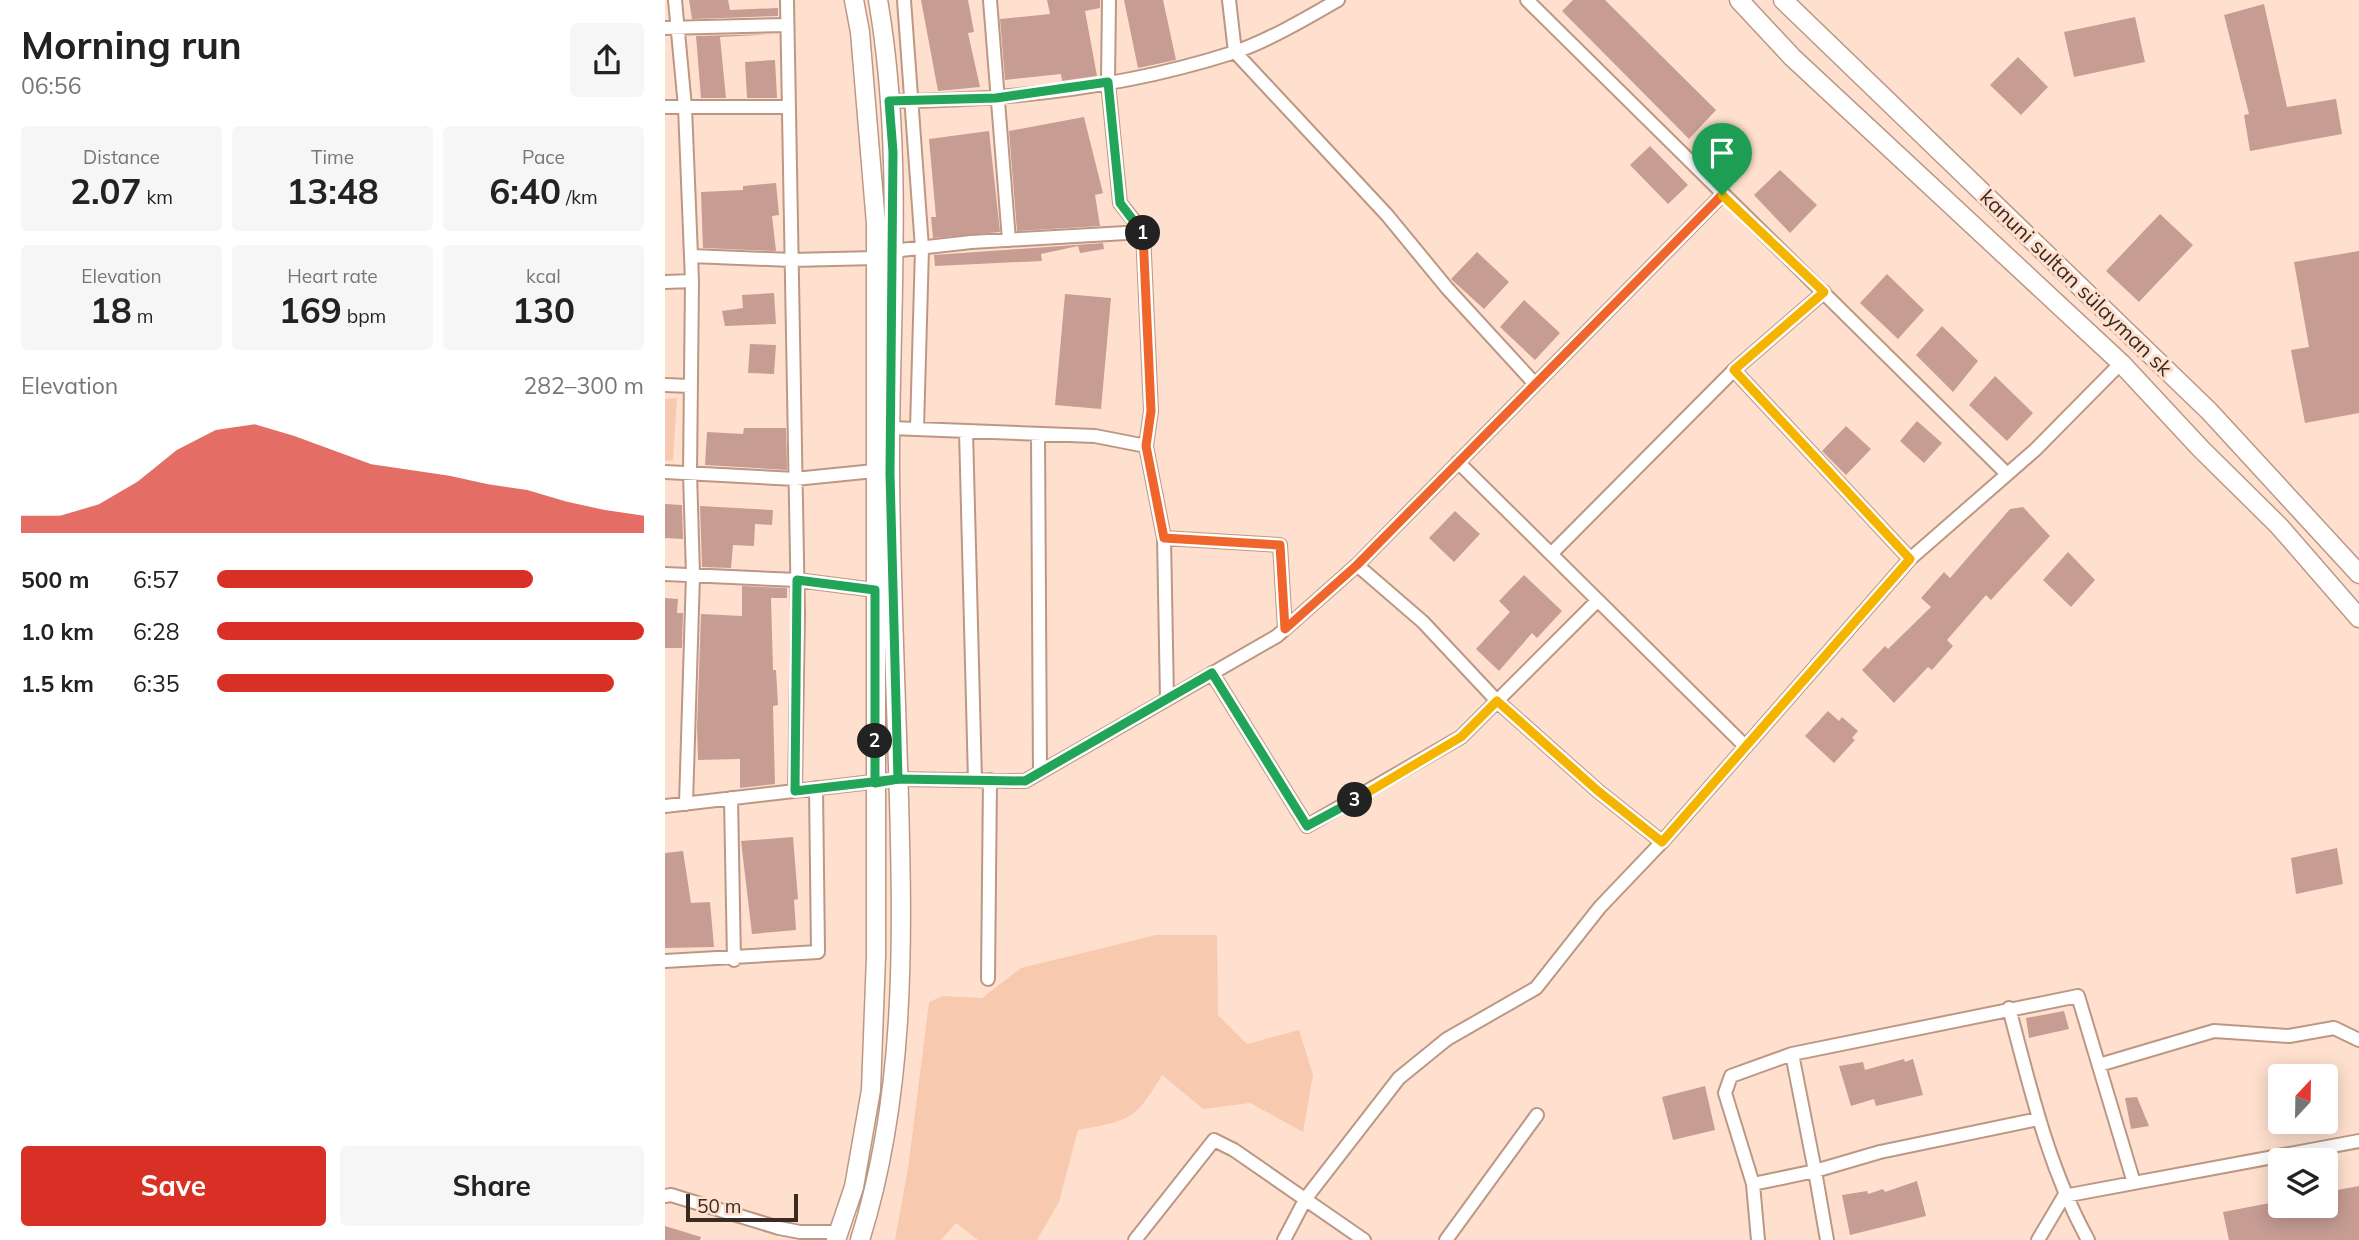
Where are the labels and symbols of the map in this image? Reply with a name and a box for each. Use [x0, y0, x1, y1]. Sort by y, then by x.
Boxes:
pin [1692, 123, 1752, 195]
street label: kanuni sultan sülayman sk [1975, 184, 2178, 381]
pin: 1 [1126, 216, 1161, 250]
pin: 2 [857, 724, 893, 758]
pin: 3 [1337, 782, 1373, 818]
north arrow [2268, 1064, 2338, 1134]
scale bar [686, 1191, 798, 1223]

